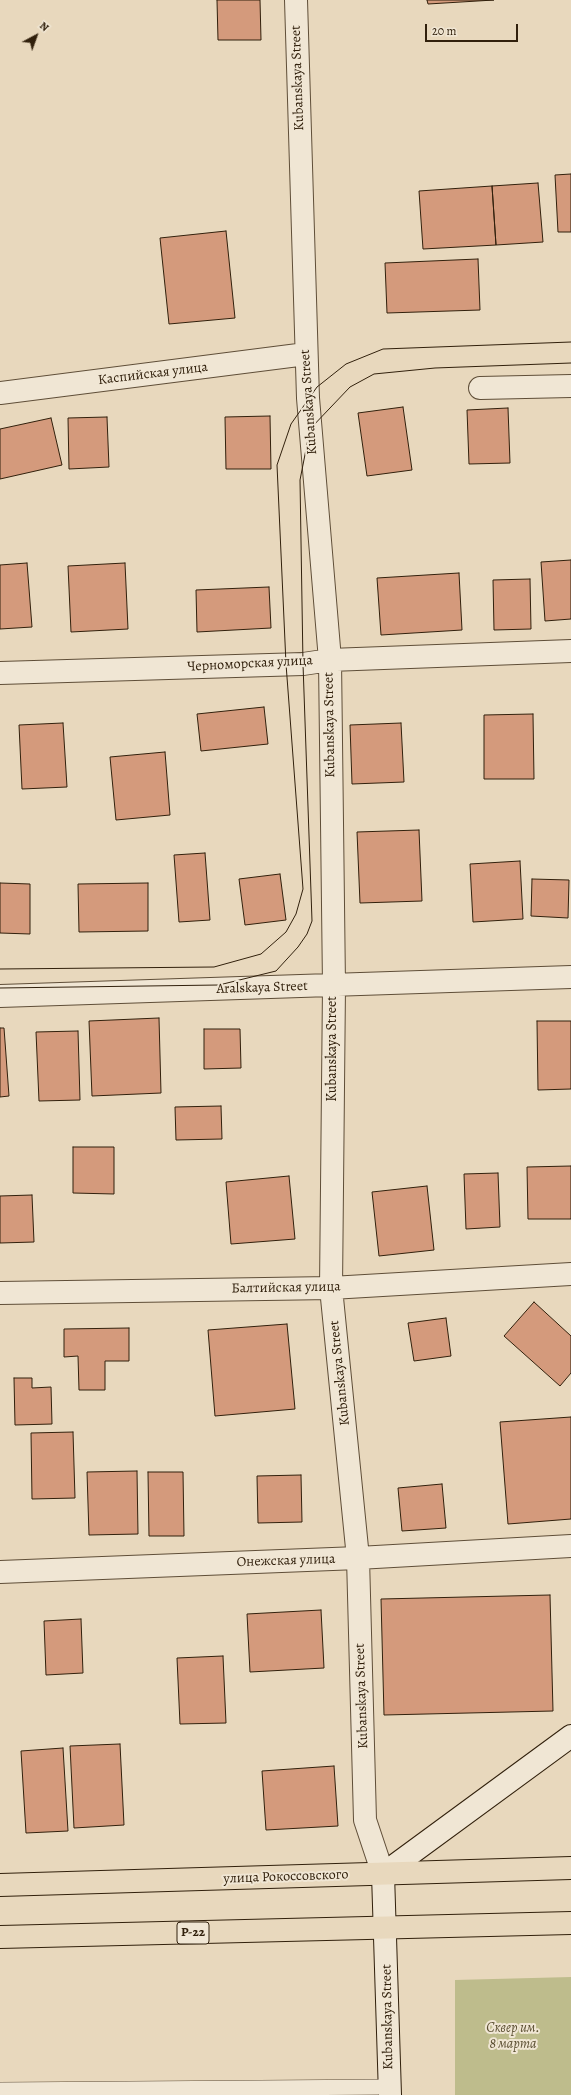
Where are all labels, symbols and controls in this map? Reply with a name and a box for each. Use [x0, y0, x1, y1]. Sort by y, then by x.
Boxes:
north arrow [16, 16, 56, 56]
scale bar [427, 16, 520, 42]
text: N [36, 18, 52, 35]
text: 20 m [432, 23, 456, 39]
street label: Kubanskaya Street [288, 25, 308, 131]
street label: Kubanskaya Street [297, 349, 321, 455]
street label: Каспийская улица [97, 359, 209, 389]
street label: Черноморская улица [187, 652, 313, 676]
street label: Kubanskaya Street [321, 672, 339, 778]
street label: Aralskaya Street [216, 978, 308, 998]
street label: Kubanskaya Street [325, 996, 341, 1102]
street label: Балтийская улица [231, 1279, 341, 1297]
street label: Kubanskaya Street [326, 1320, 354, 1426]
street label: Онежская улица [236, 1551, 336, 1571]
street label: Kubanskaya Street [352, 1643, 372, 1749]
street label: улица Рокоссовского [223, 1866, 349, 1888]
road number: Р-22 [177, 1922, 209, 1944]
street label: Kubanskaya Street [379, 1964, 397, 2070]
park label: Сквер им. 8 марта [486, 2021, 540, 2054]

